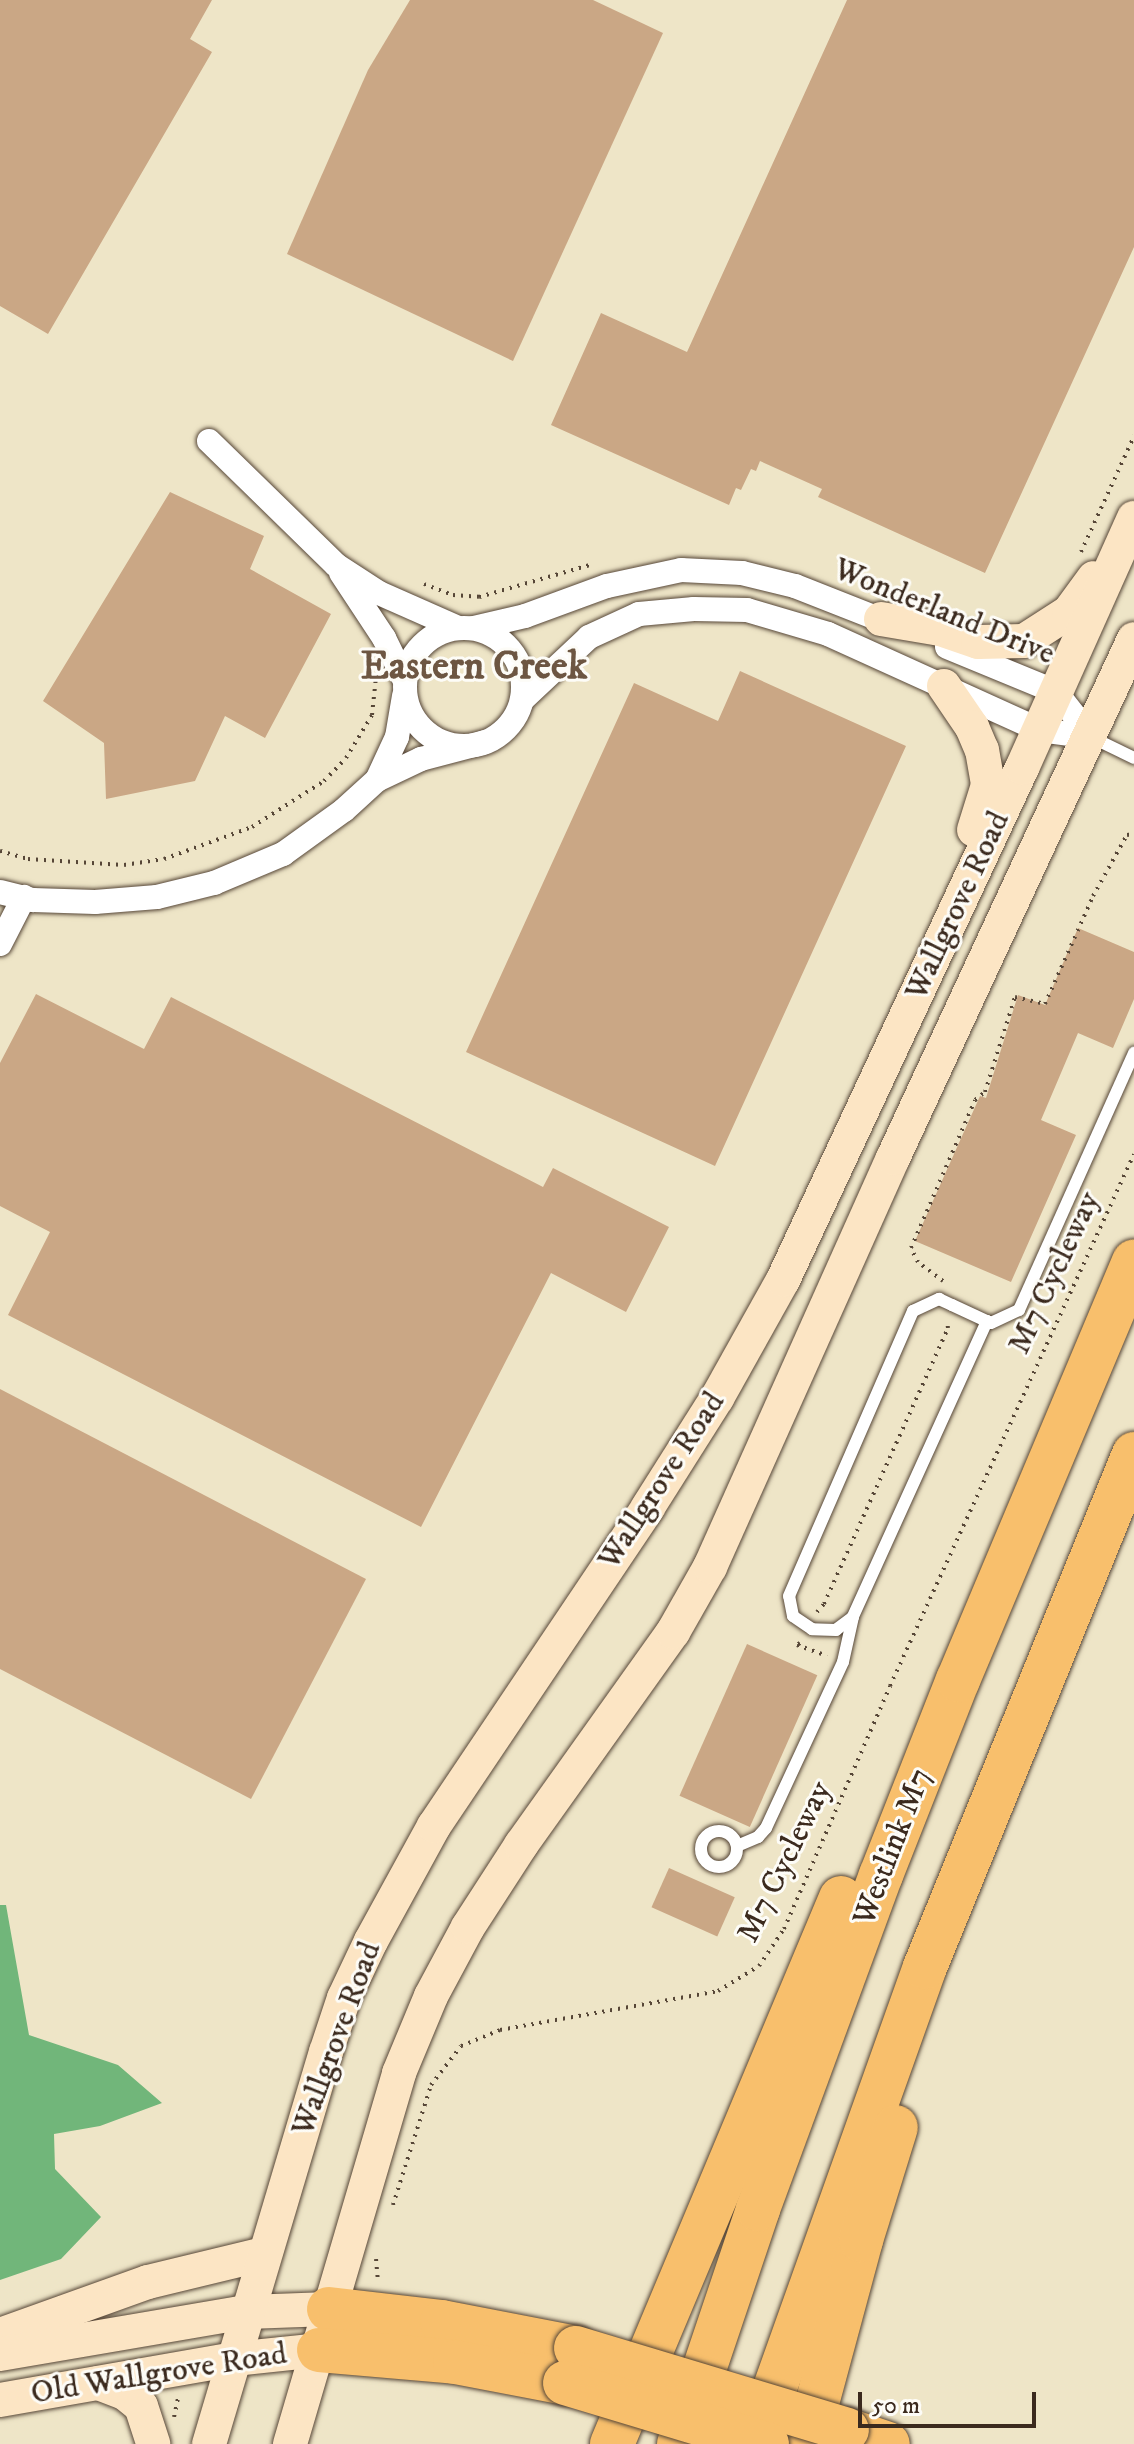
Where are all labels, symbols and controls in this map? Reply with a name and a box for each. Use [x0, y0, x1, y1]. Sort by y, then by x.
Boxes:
street label: Wonderland Drive [828, 550, 1060, 674]
district label: Eastern Creek [361, 643, 587, 691]
street label: Wallgrove Road [898, 806, 1018, 1006]
street label: M7 Cycleway [1001, 1186, 1109, 1360]
street label: Wallgrove Road [590, 1385, 734, 1577]
street label: Westlink M7 [845, 1763, 941, 1931]
street label: M7 Cycleway [729, 1775, 841, 1949]
street label: Wallgrove Road [284, 1937, 390, 2141]
street label: Old Wallgrove Road [28, 2335, 290, 2413]
scale bar [862, 2376, 1040, 2426]
text: 50 m [872, 2391, 920, 2421]

